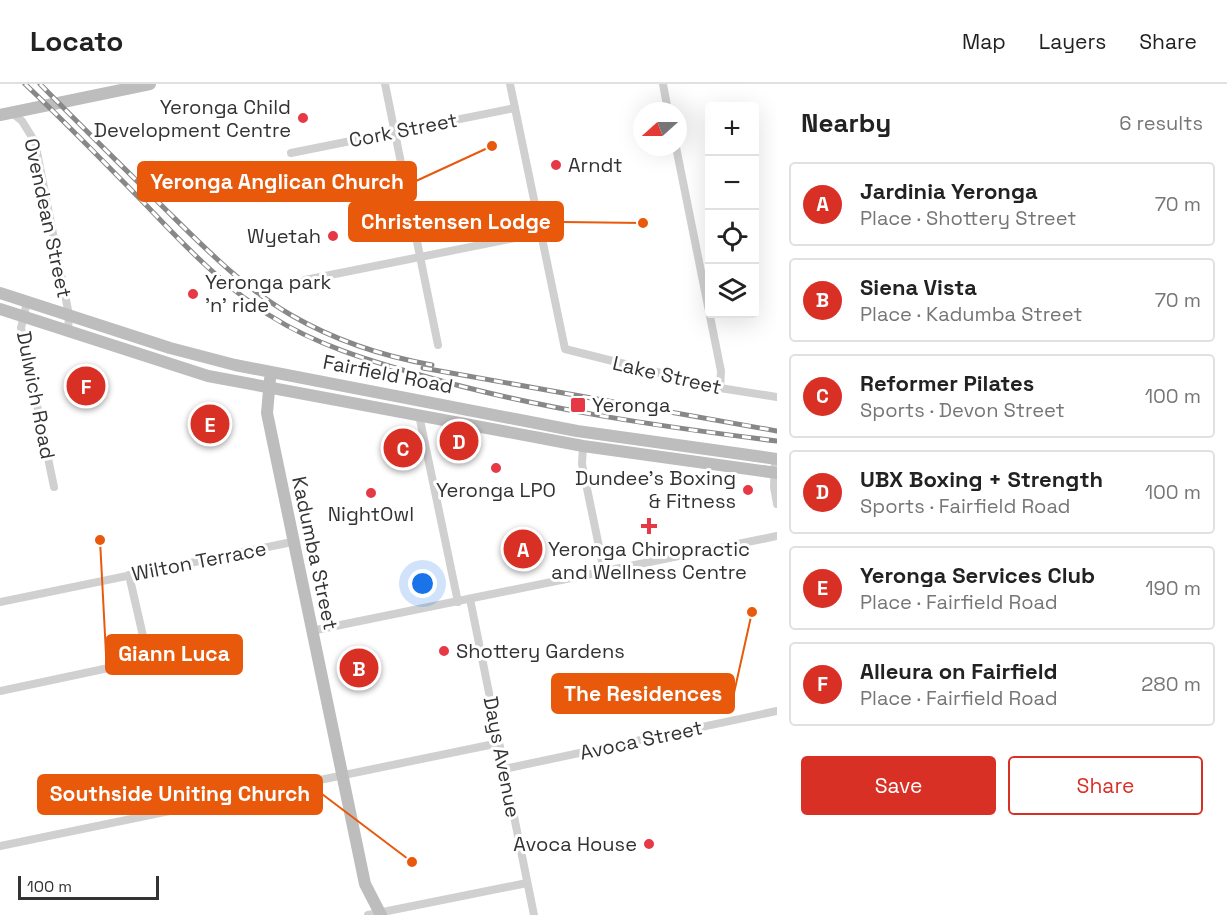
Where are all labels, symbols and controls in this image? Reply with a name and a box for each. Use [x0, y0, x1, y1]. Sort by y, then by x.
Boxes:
text: Locato [30, 23, 123, 59]
text: Map [962, 28, 1006, 55]
text: Layers [1039, 28, 1106, 55]
text: Share [1139, 28, 1197, 55]
place label: Yeronga Child Development Centre [94, 94, 291, 143]
north arrow [633, 102, 687, 156]
map controls [705, 102, 759, 318]
button: + [705, 102, 759, 156]
text: Nearby [801, 106, 891, 140]
street label: Cork Street [347, 107, 459, 153]
text: 6 results [1119, 110, 1203, 136]
marker: Yeronga Child Development Centre [296, 111, 310, 125]
street label: Ovendean Street [18, 136, 78, 300]
place label: Arndt [568, 152, 622, 178]
button: − [705, 156, 759, 210]
marker: Arndt [549, 158, 563, 172]
callout: Yeronga Anglican Church [138, 162, 416, 201]
text: Yeronga Anglican Church [150, 168, 404, 195]
text: Jardinia Yeronga [860, 177, 1038, 205]
text: A [816, 191, 829, 217]
text: 70 m [1155, 191, 1201, 217]
callout: Christensen Lodge [349, 202, 563, 241]
text: Place · Shottery Street [860, 205, 1076, 231]
text: Christensen Lodge [361, 208, 551, 235]
button: locate [705, 210, 759, 264]
place label: Wyetah [247, 223, 321, 249]
marker: Wyetah [326, 229, 340, 243]
button: layers [705, 264, 759, 318]
place label: Yeronga park 'n' ride [205, 269, 332, 318]
text: Siena Vista [860, 273, 977, 301]
marker: Yeronga park 'n' ride [186, 287, 200, 301]
text: B [816, 287, 829, 313]
text: 70 m [1155, 287, 1201, 313]
text: Place · Kadumba Street [860, 301, 1082, 327]
street label: Dulwich Road [11, 329, 61, 461]
street label: Fairfield Road [321, 349, 455, 399]
street label: Lake Street [610, 350, 724, 400]
pin: F [66, 364, 106, 408]
text: Reformer Pilates [860, 369, 1034, 397]
text: C [816, 383, 829, 409]
text: 100 m [1145, 383, 1201, 409]
place label: Yeronga [592, 392, 670, 418]
marker: Yeronga [569, 396, 587, 414]
text: Sports · Devon Street [860, 397, 1065, 423]
pin: E [190, 402, 230, 446]
pin: D [440, 418, 478, 464]
pin: C [384, 426, 422, 470]
marker: Yeronga LPO [489, 461, 503, 475]
place label: Dundee's Boxing & Fitness [575, 465, 736, 514]
text: UBX Boxing + Strength [860, 465, 1103, 493]
street label: Kadumba Street [286, 474, 344, 632]
place label: Yeronga LPO [436, 477, 556, 503]
text: D [816, 479, 829, 505]
text: 100 m [1145, 479, 1201, 505]
marker: Dundee's Boxing & Fitness [741, 483, 755, 497]
marker: NightOwl [364, 486, 378, 500]
text: Sports · Fairfield Road [860, 493, 1071, 519]
place label: NightOwl [328, 501, 414, 527]
marker: Yeronga Chiropractic and Wellness Centre [640, 517, 658, 535]
pin: A [504, 526, 542, 572]
street label: Wilton Terrace [129, 535, 269, 587]
place label: Yeronga Chiropractic and Wellness Centre [548, 536, 750, 585]
text: Yeronga Services Club [860, 561, 1095, 589]
your location [408, 569, 437, 598]
text: E [817, 575, 828, 601]
text: 190 m [1145, 575, 1201, 601]
text: Place · Fairfield Road [860, 589, 1058, 615]
callout: Giann Luca [106, 635, 242, 674]
place label: Shottery Gardens [456, 638, 625, 664]
text: Giann Luca [118, 640, 230, 667]
marker: Shottery Gardens [437, 644, 451, 658]
pin: B [340, 646, 378, 690]
text: Alleura on Fairfield [860, 657, 1058, 685]
text: F [817, 671, 828, 697]
text: 280 m [1141, 671, 1201, 697]
callout: The Residences [552, 674, 734, 713]
text: The Residences [564, 680, 722, 707]
text: Place · Fairfield Road [860, 685, 1058, 711]
street label: Days Avenue [478, 694, 526, 820]
street label: Avoca Street [577, 714, 705, 766]
button: Save [801, 756, 996, 815]
button: Share [1008, 756, 1203, 815]
callout: Southside Uniting Church [38, 775, 322, 814]
text: Southside Uniting Church [50, 780, 310, 807]
place label: Avoca House [513, 831, 637, 857]
marker: Avoca House [642, 837, 656, 851]
scale bar [18, 873, 159, 900]
text: 100 m [27, 876, 72, 897]

